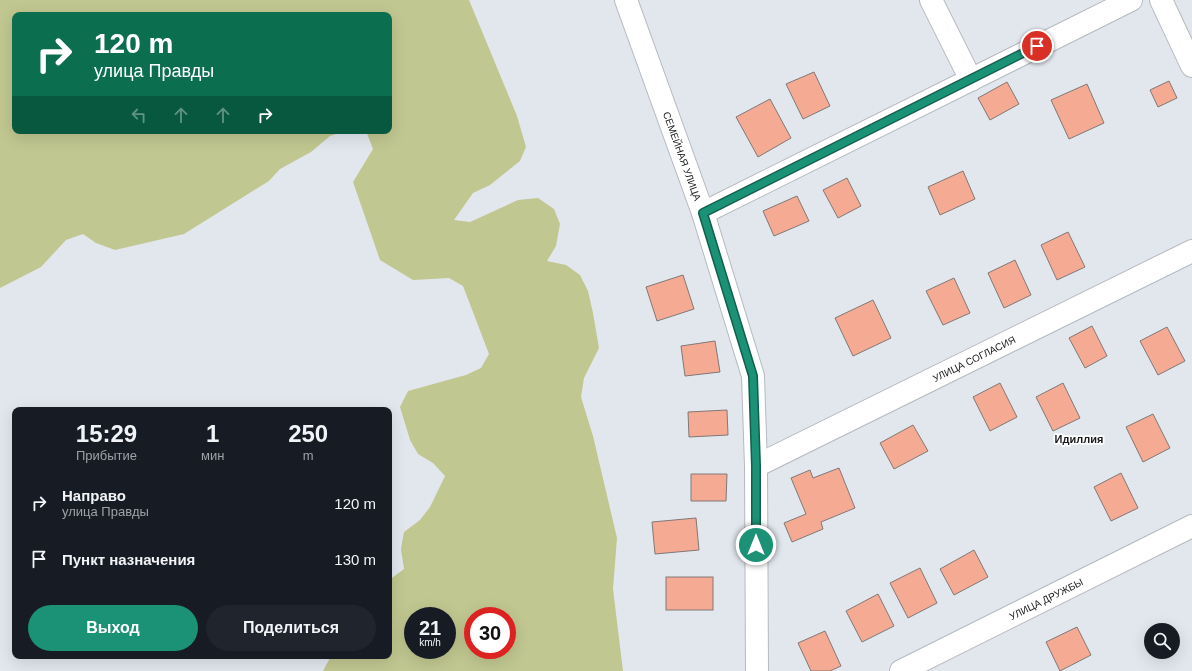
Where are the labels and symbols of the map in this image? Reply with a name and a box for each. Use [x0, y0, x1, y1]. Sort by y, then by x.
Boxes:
pin [1020, 29, 1054, 63]
street label: СЕМЕЙНАЯ УЛИЦА [661, 110, 703, 203]
street label: УЛИЦА СОГЛАСИЯ [931, 334, 1017, 384]
district label: Идиллия [1055, 433, 1103, 445]
position arrow [735, 524, 777, 566]
street label: УЛИЦА ДРУЖБЫ [1008, 576, 1085, 622]
speed limit sign: 30 [464, 607, 516, 659]

